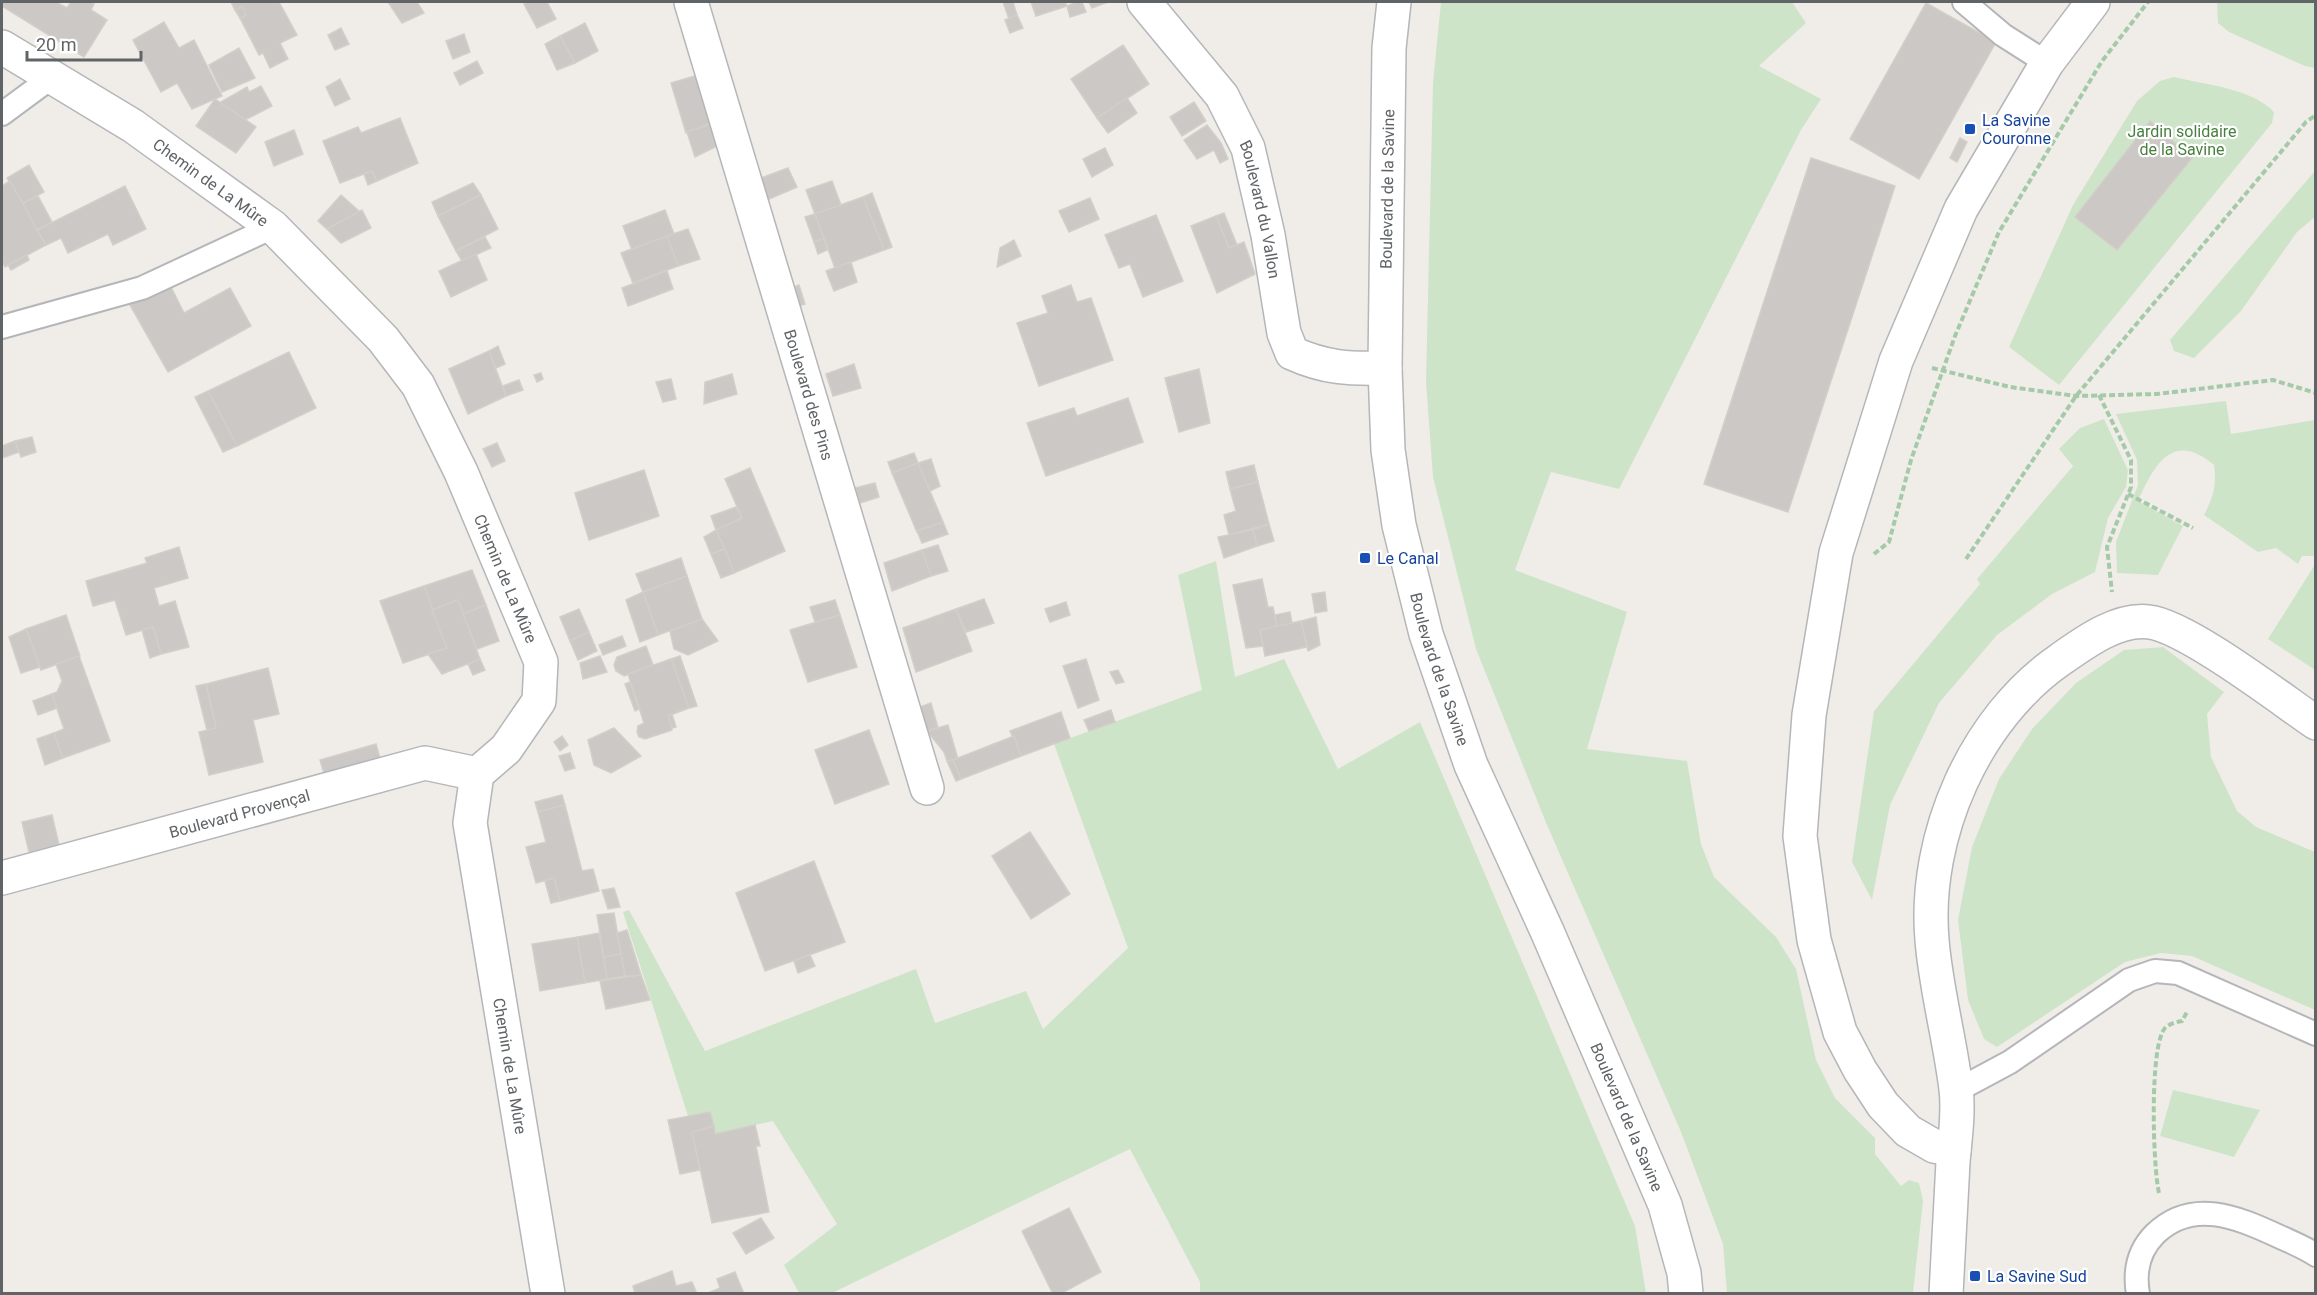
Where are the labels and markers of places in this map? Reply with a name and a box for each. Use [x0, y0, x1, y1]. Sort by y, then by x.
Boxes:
place label: La Savine Couronne [1982, 111, 2051, 148]
marker: La Savine Couronne [1963, 122, 1977, 136]
place label: Le Canal [1377, 549, 1439, 568]
marker: Le Canal [1358, 551, 1372, 565]
place label: La Savine Sud [1987, 1267, 2087, 1286]
marker: La Savine Sud [1968, 1269, 1982, 1283]

